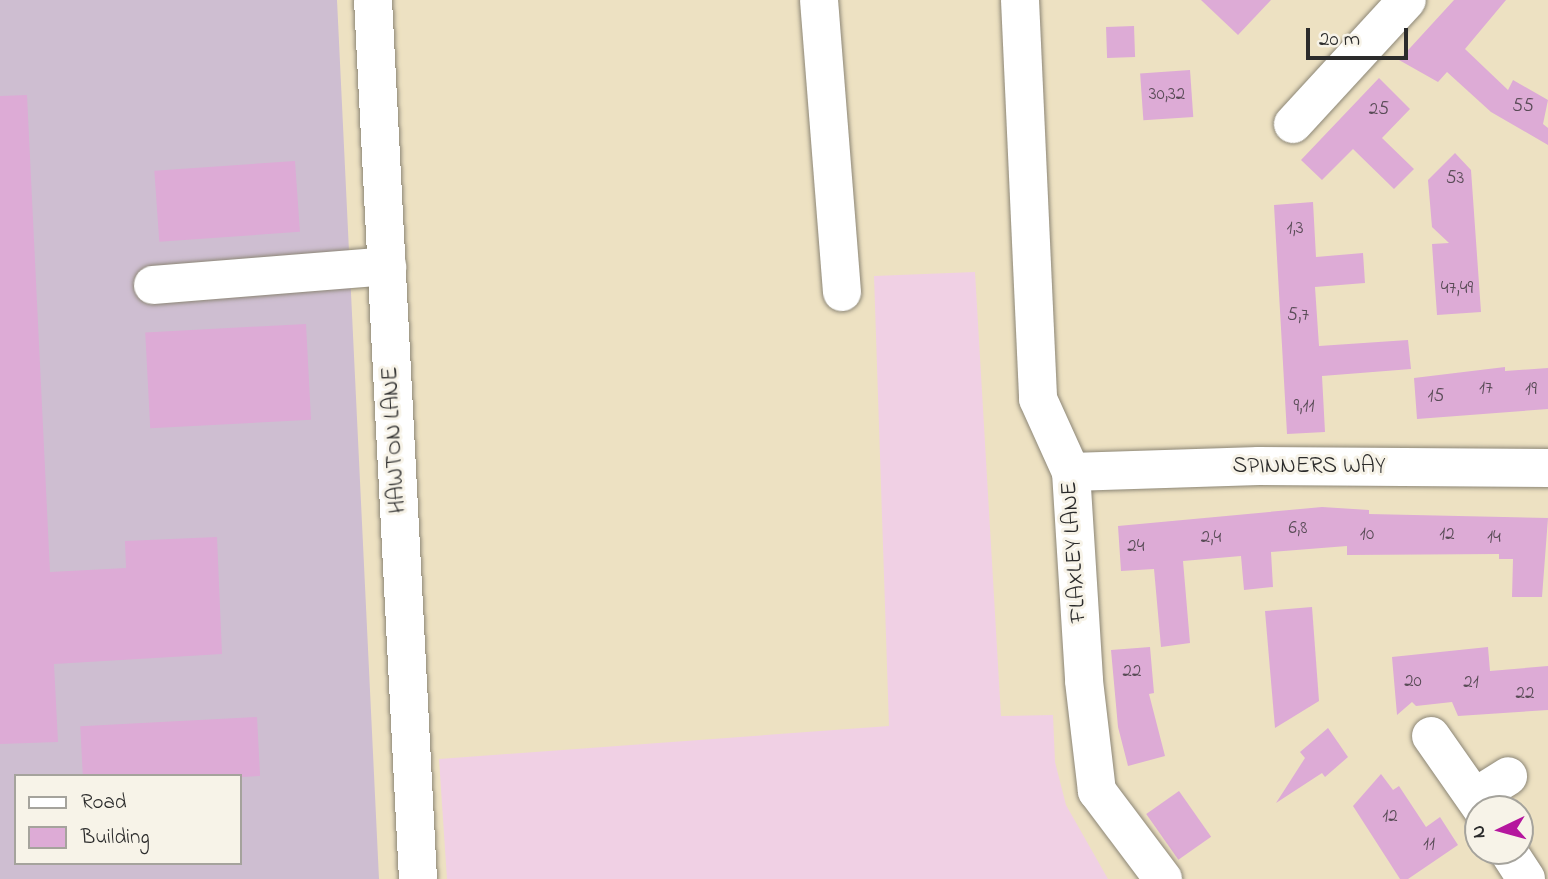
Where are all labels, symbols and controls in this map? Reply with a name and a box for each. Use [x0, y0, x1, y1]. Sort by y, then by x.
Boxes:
scale bar [1310, 14, 1412, 58]
text: 20 m [1319, 25, 1360, 55]
house number: 30,32 [1149, 84, 1185, 106]
house number: 55 [1512, 96, 1534, 118]
house number: 25 [1369, 99, 1389, 121]
house number: 53 [1446, 168, 1464, 190]
house number: 1,3 [1286, 218, 1304, 240]
house number: 47,49 [1441, 278, 1473, 300]
house number: 5,7 [1287, 305, 1309, 327]
street label: HAWTON LANE [377, 366, 413, 514]
house number: 17 [1479, 378, 1493, 400]
house number: 19 [1525, 379, 1537, 401]
house number: 15 [1428, 386, 1444, 408]
house number: 9,11 [1293, 396, 1315, 418]
street label: SPINNERS WAY [1233, 453, 1385, 481]
street label: FLAXLEY LANE [1056, 480, 1094, 624]
house number: 6,8 [1289, 518, 1307, 540]
house number: 10 [1360, 524, 1374, 546]
house number: 12 [1439, 524, 1455, 546]
house number: 2,4 [1201, 527, 1221, 549]
house number: 14 [1487, 527, 1501, 549]
house number: 24 [1127, 536, 1145, 558]
house number: 22 [1123, 661, 1141, 683]
house number: 20 [1404, 671, 1422, 693]
house number: 21 [1463, 672, 1479, 694]
house number: 22 [1516, 683, 1534, 705]
legend [14, 774, 242, 865]
text: Road [81, 788, 127, 818]
north arrow [1464, 795, 1534, 865]
house number: 12 [1382, 806, 1398, 828]
text: Building [81, 823, 150, 853]
text: N [1466, 824, 1494, 839]
house number: 11 [1423, 834, 1435, 856]

